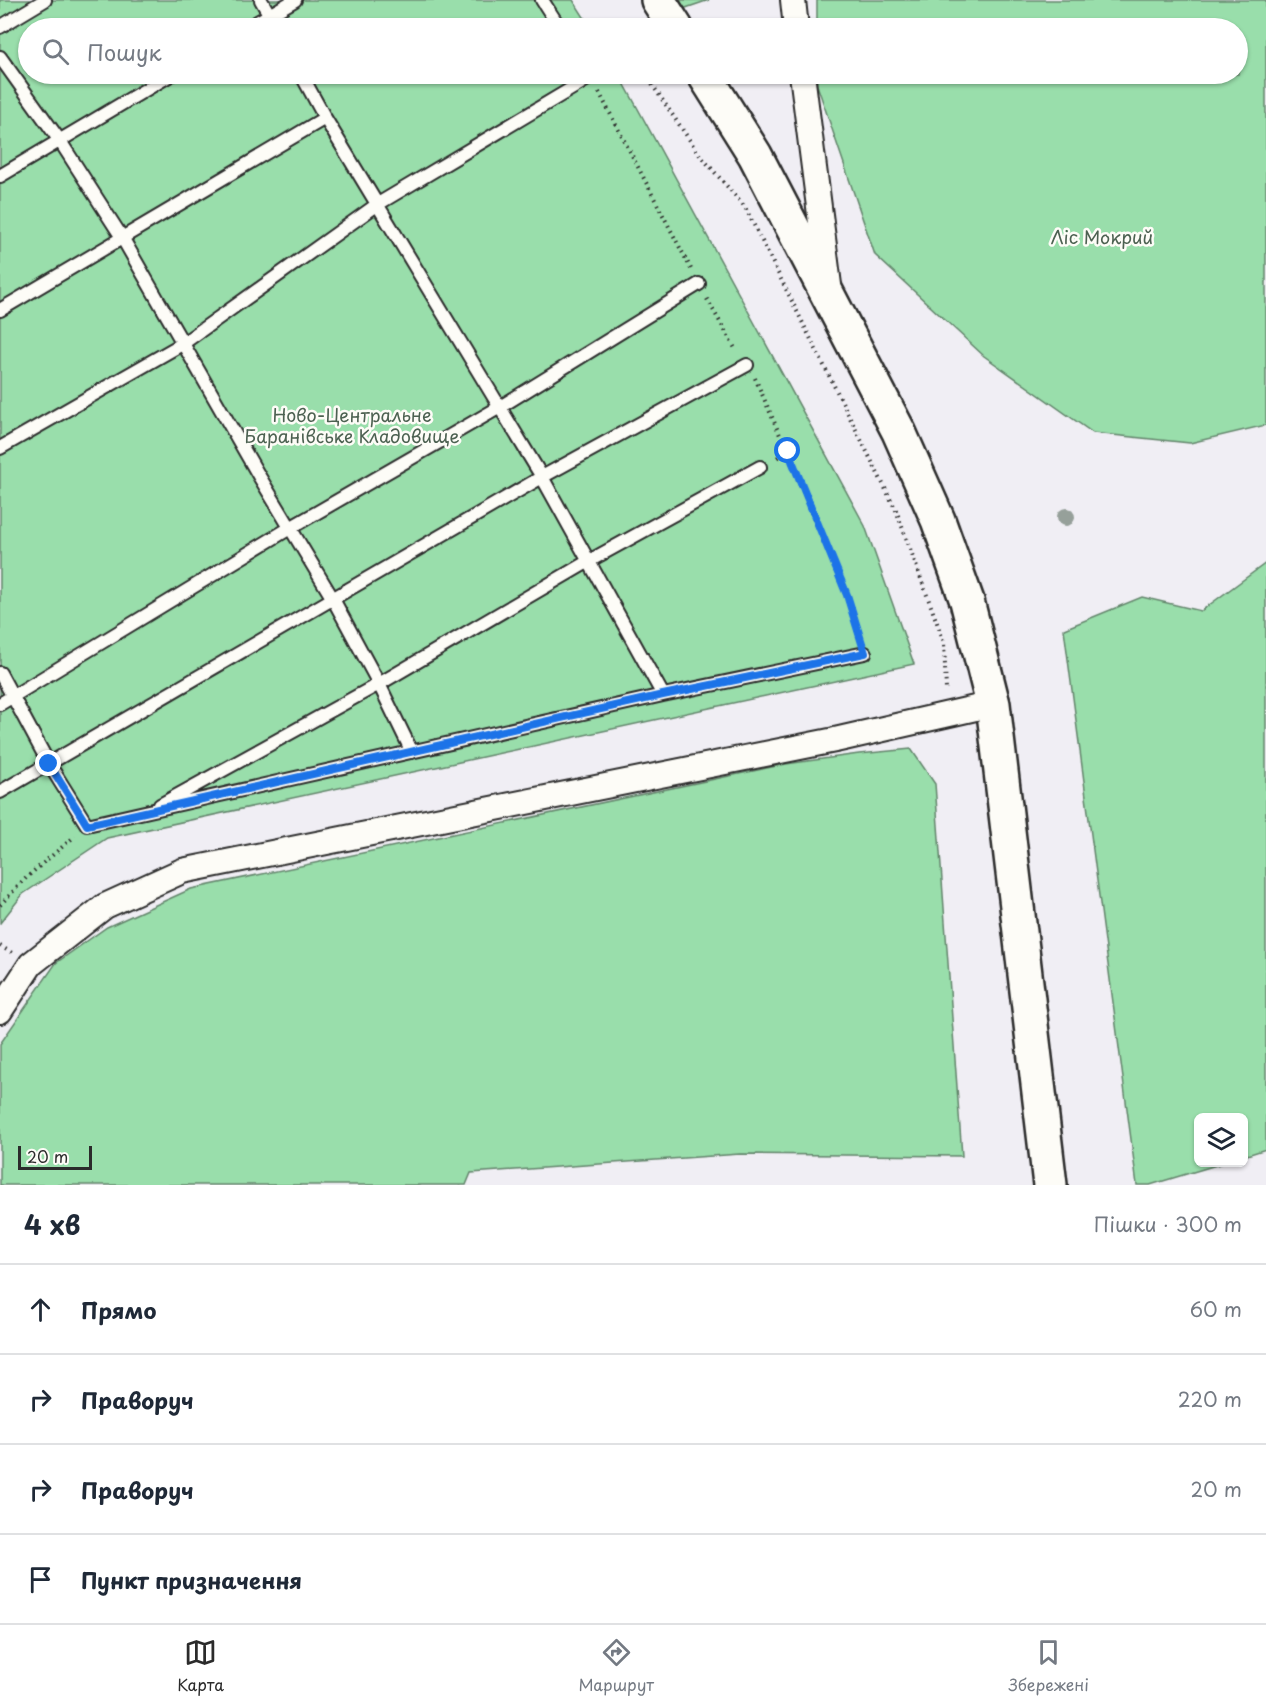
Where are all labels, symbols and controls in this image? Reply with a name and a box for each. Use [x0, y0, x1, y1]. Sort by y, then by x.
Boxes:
search box [18, 18, 1248, 84]
icon: search [39, 35, 72, 68]
text: Пошук [87, 35, 162, 68]
park label: Ліс Мокрий [1051, 223, 1153, 250]
park label: Ново-Центральне Баранівське Кладовище [244, 401, 460, 449]
route start [774, 437, 800, 463]
route end [35, 750, 61, 776]
map controls [1194, 1113, 1248, 1167]
button: layers [1194, 1113, 1248, 1167]
scale bar [18, 1143, 92, 1170]
text: 20 m [27, 1144, 68, 1168]
text: 4 хв [24, 1205, 80, 1244]
text: Пішки · 300 m [1094, 1209, 1242, 1239]
icon: ahead [24, 1293, 57, 1326]
text: Прямо [81, 1293, 156, 1326]
text: 60 m [1190, 1294, 1242, 1324]
icon: right [24, 1383, 57, 1416]
text: Праворуч [81, 1383, 194, 1416]
text: 220 m [1178, 1384, 1242, 1414]
icon: right [24, 1473, 57, 1506]
text: Праворуч [81, 1473, 194, 1506]
text: 20 m [1190, 1474, 1242, 1504]
icon: arrive [24, 1563, 57, 1596]
text: Пункт призначення [81, 1563, 302, 1596]
tab: Карта [177, 1636, 224, 1696]
tab: Маршрут [578, 1636, 654, 1696]
tab: Збережені [1008, 1636, 1089, 1696]

